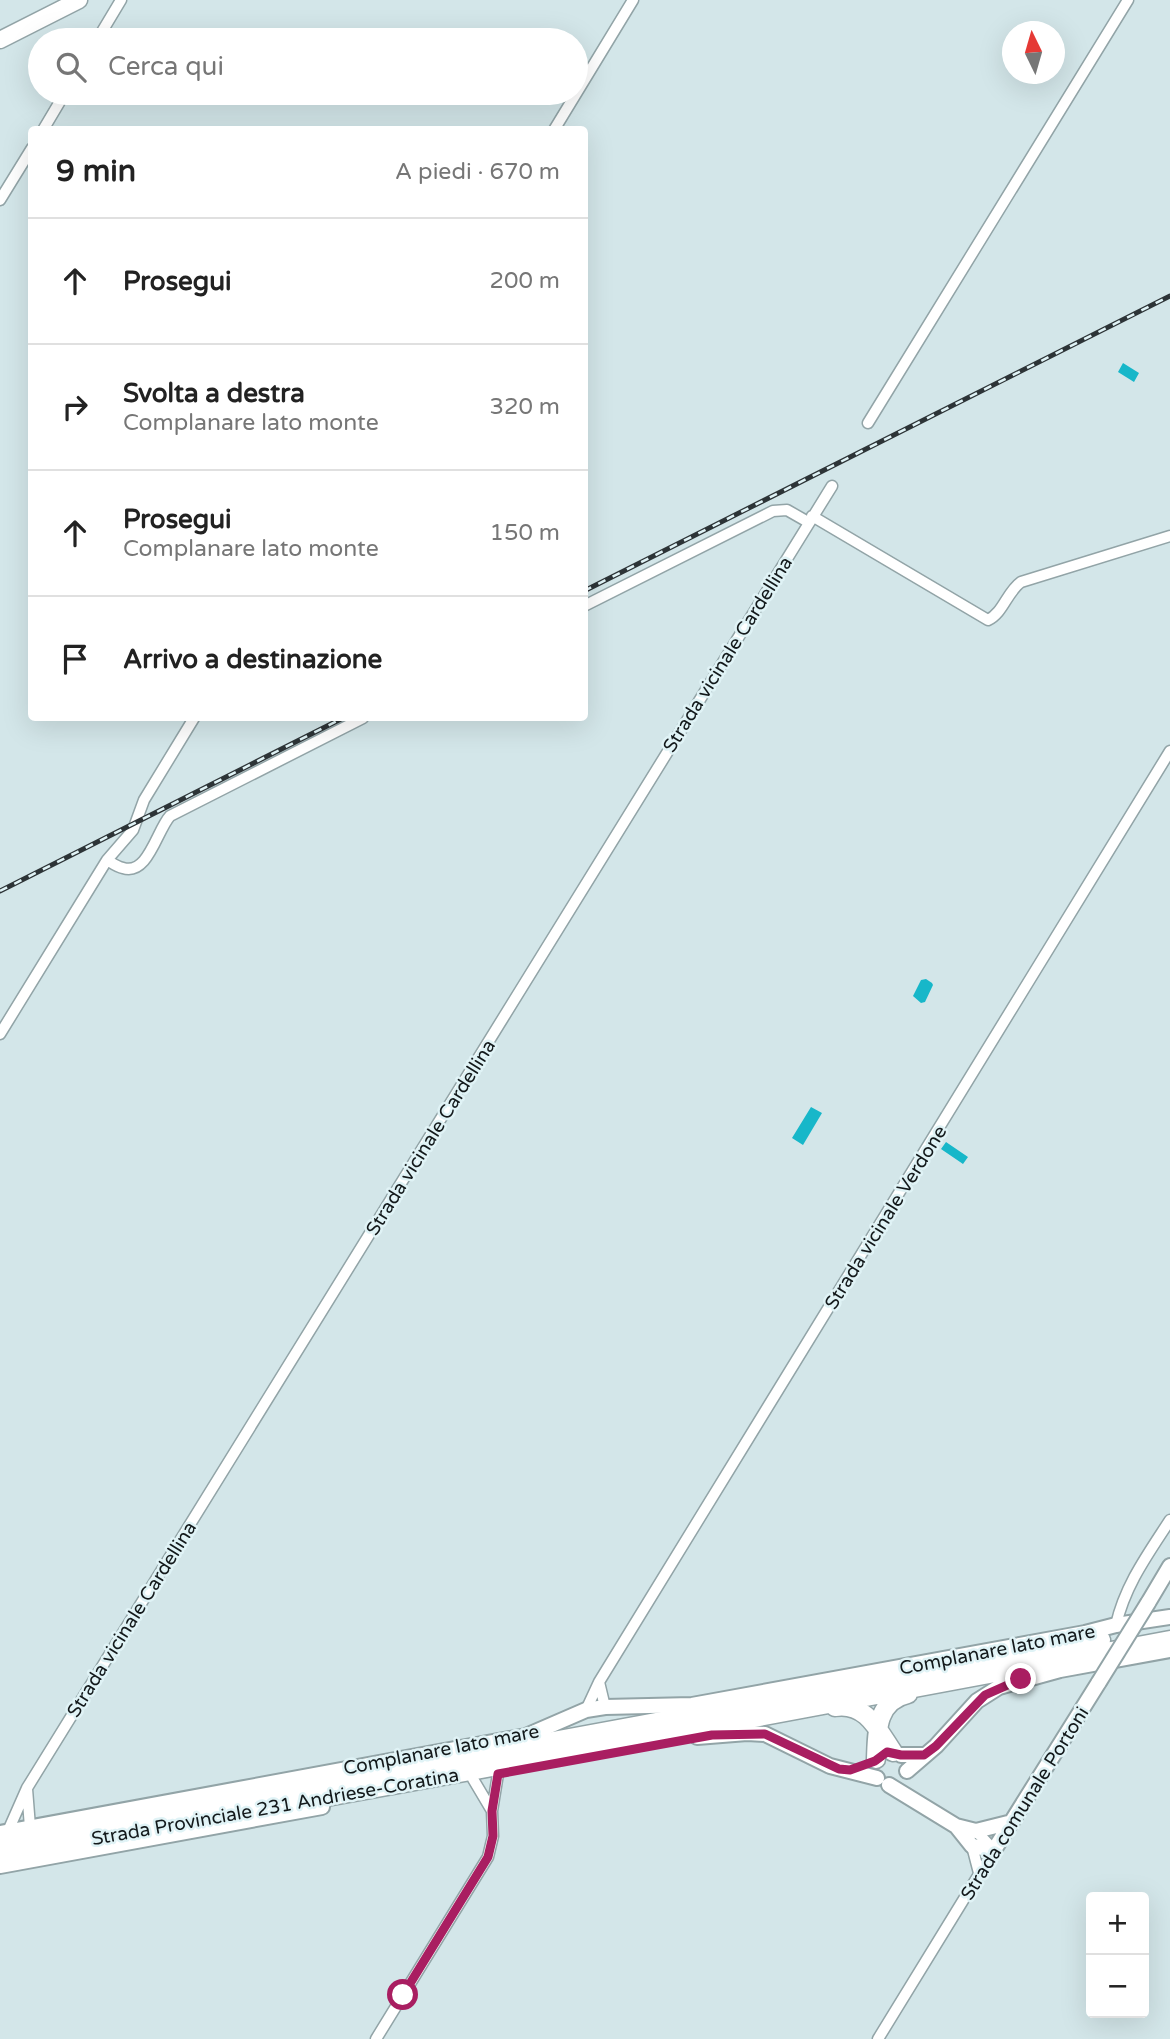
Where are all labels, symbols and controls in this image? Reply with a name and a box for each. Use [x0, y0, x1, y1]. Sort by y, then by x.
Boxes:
north arrow [1002, 21, 1065, 84]
search box [28, 28, 588, 105]
icon: search [52, 48, 90, 86]
text: Cerca qui [108, 51, 224, 82]
text: 9 min [56, 153, 136, 190]
text: A piedi · 670 m [395, 158, 560, 186]
icon: ahead [56, 262, 94, 300]
text: Prosegui [123, 266, 232, 297]
text: 200 m [490, 267, 560, 295]
text: Svolta a destra [123, 378, 305, 409]
icon: right [56, 388, 94, 426]
text: 320 m [490, 393, 560, 421]
text: Complanare lato monte [123, 409, 379, 437]
text: Prosegui [123, 504, 232, 535]
icon: ahead [56, 514, 94, 552]
text: 150 m [490, 519, 560, 547]
text: Complanare lato monte [123, 535, 379, 563]
street label: Strada vicinale Cardellina [659, 553, 797, 756]
icon: arrive [56, 640, 94, 678]
text: Arrivo a destinazione [123, 644, 382, 675]
street label: Strada vicinale Cardellina [362, 1036, 500, 1239]
street label: Strada vicinale Verdone [820, 1122, 951, 1313]
street label: Strada vicinale Cardellina [63, 1518, 201, 1721]
street label: Complanare lato mare [897, 1620, 1097, 1680]
route end [1005, 1663, 1036, 1694]
street label: Strada comunale Portoni [956, 1703, 1093, 1904]
street label: Complanare lato mare [341, 1720, 541, 1780]
street label: Strada Provinciale 231 Andriese-Coratina [90, 1764, 461, 1850]
map controls [1086, 1892, 1149, 2018]
button: + [1086, 1892, 1149, 1955]
button: − [1086, 1955, 1149, 2018]
route start [387, 1979, 418, 2010]

